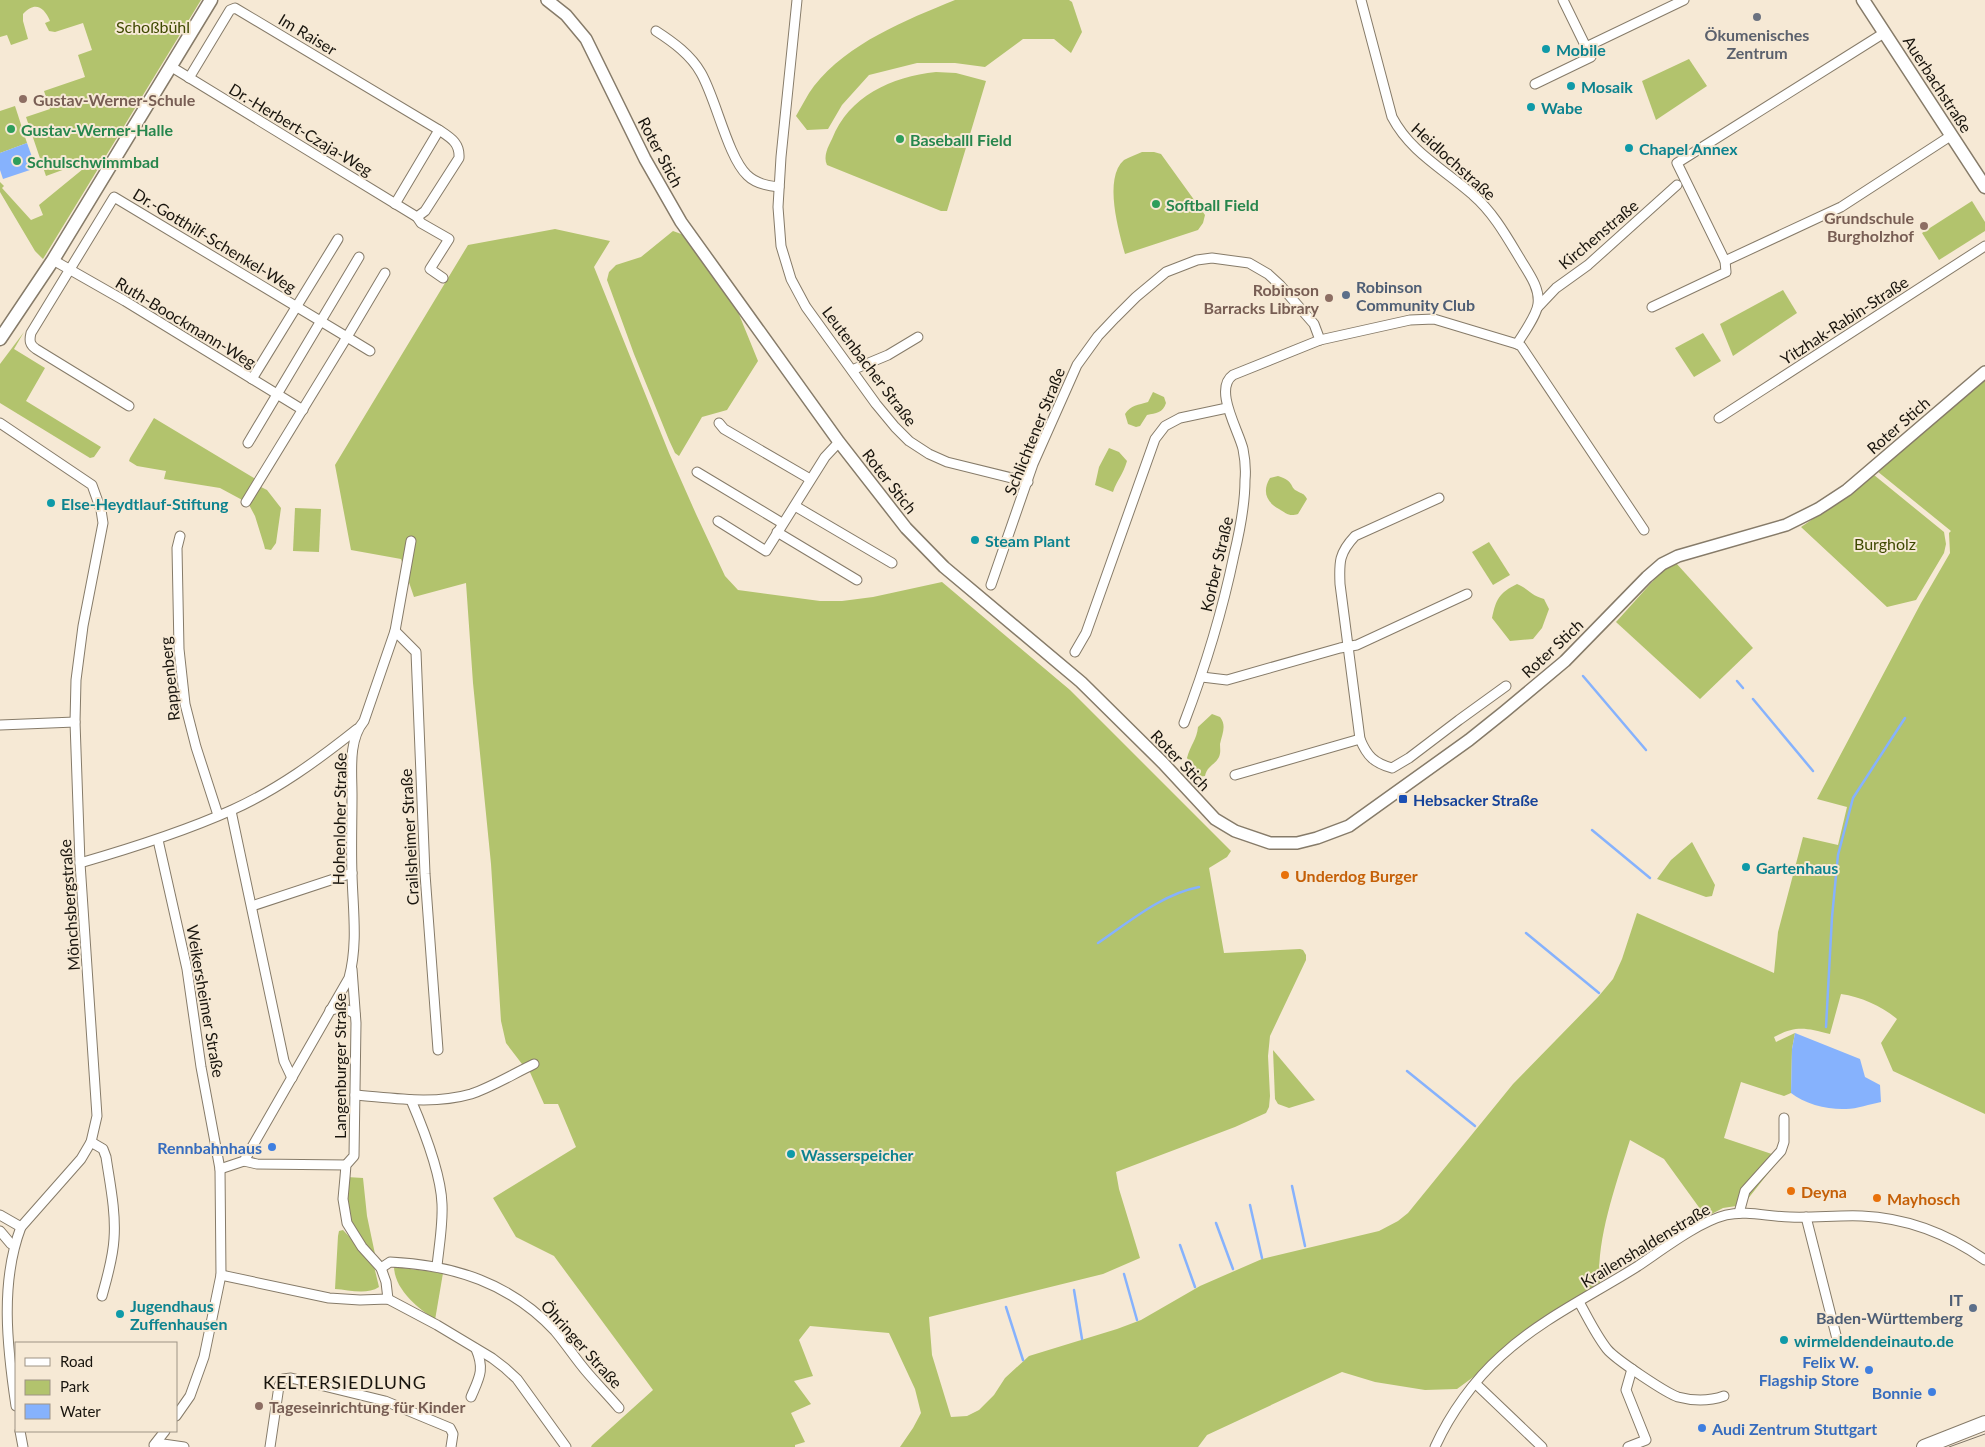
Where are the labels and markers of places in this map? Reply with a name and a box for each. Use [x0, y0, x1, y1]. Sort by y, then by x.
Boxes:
marker: Ökumenisches Zentrum [1751, 11, 1763, 23]
place label: Ökumenisches Zentrum [1705, 25, 1809, 62]
place label: Mobile [1556, 40, 1606, 59]
marker: Mobile [1540, 43, 1552, 55]
place label: Mosaik [1581, 77, 1633, 96]
marker: Mosaik [1565, 80, 1577, 92]
place label: Gustav-Werner-Schule [33, 90, 196, 109]
marker: Gustav-Werner-Schule [17, 93, 29, 105]
place label: Wabe [1541, 98, 1583, 117]
marker: Wabe [1525, 101, 1537, 113]
place label: Gustav-Werner-Halle [21, 120, 173, 139]
marker: Gustav-Werner-Halle [5, 123, 17, 135]
place label: Baseballl Field [910, 130, 1012, 149]
marker: Baseballl Field [894, 133, 906, 145]
place label: Chapel Annex [1639, 139, 1738, 158]
marker: Chapel Annex [1623, 142, 1635, 154]
place label: Schulschwimmbad [27, 152, 159, 171]
marker: Schulschwimmbad [11, 155, 23, 167]
place label: Softball Field [1166, 195, 1259, 214]
marker: Softball Field [1150, 198, 1162, 210]
place label: Grundschule Burgholzhof [1824, 208, 1914, 245]
marker: Grundschule Burgholzhof [1918, 220, 1930, 232]
place label: Robinson Community Club [1356, 277, 1475, 314]
place label: Robinson Barracks Library [1203, 280, 1320, 317]
marker: Robinson Community Club [1340, 289, 1352, 301]
marker: Robinson Barracks Library [1323, 292, 1335, 304]
place label: Else-Heydtlauf-Stiftung [61, 494, 229, 513]
marker: Else-Heydtlauf-Stiftung [45, 497, 57, 509]
place label: Steam Plant [985, 531, 1070, 550]
marker: Steam Plant [969, 534, 981, 546]
place label: Hebsacker Straße [1413, 790, 1539, 809]
marker: Hebsacker Straße [1397, 793, 1409, 805]
place label: Gartenhaus [1756, 858, 1838, 877]
marker: Gartenhaus [1740, 861, 1752, 873]
place label: Underdog Burger [1295, 866, 1418, 885]
marker: Underdog Burger [1279, 869, 1291, 881]
place label: Rennbahnhaus [157, 1138, 262, 1157]
marker: Rennbahnhaus [266, 1141, 278, 1153]
place label: Wasserspeicher [801, 1145, 914, 1164]
marker: Wasserspeicher [785, 1148, 797, 1160]
place label: Deyna [1801, 1182, 1847, 1201]
marker: Deyna [1785, 1185, 1797, 1197]
place label: Mayhosch [1887, 1189, 1960, 1208]
marker: Mayhosch [1871, 1192, 1883, 1204]
place label: IT Baden-Württemberg [1816, 1290, 1964, 1327]
place label: Jugendhaus Zuffenhausen [130, 1296, 227, 1333]
marker: IT Baden-Württemberg [1967, 1302, 1979, 1314]
marker: Jugendhaus Zuffenhausen [114, 1308, 126, 1320]
place label: wirmeldendeinauto.de [1794, 1331, 1954, 1350]
marker: wirmeldendeinauto.de [1778, 1334, 1790, 1346]
place label: Felix W. Flagship Store [1759, 1352, 1859, 1389]
marker: Felix W. Flagship Store [1863, 1364, 1875, 1376]
place label: Bonnie [1872, 1383, 1922, 1402]
marker: Bonnie [1926, 1386, 1938, 1398]
place label: Tageseinrichtung für Kinder [269, 1397, 465, 1416]
marker: Tageseinrichtung für Kinder [253, 1400, 265, 1412]
place label: Audi Zentrum Stuttgart [1711, 1419, 1877, 1438]
marker: Audi Zentrum Stuttgart [1696, 1422, 1708, 1434]

